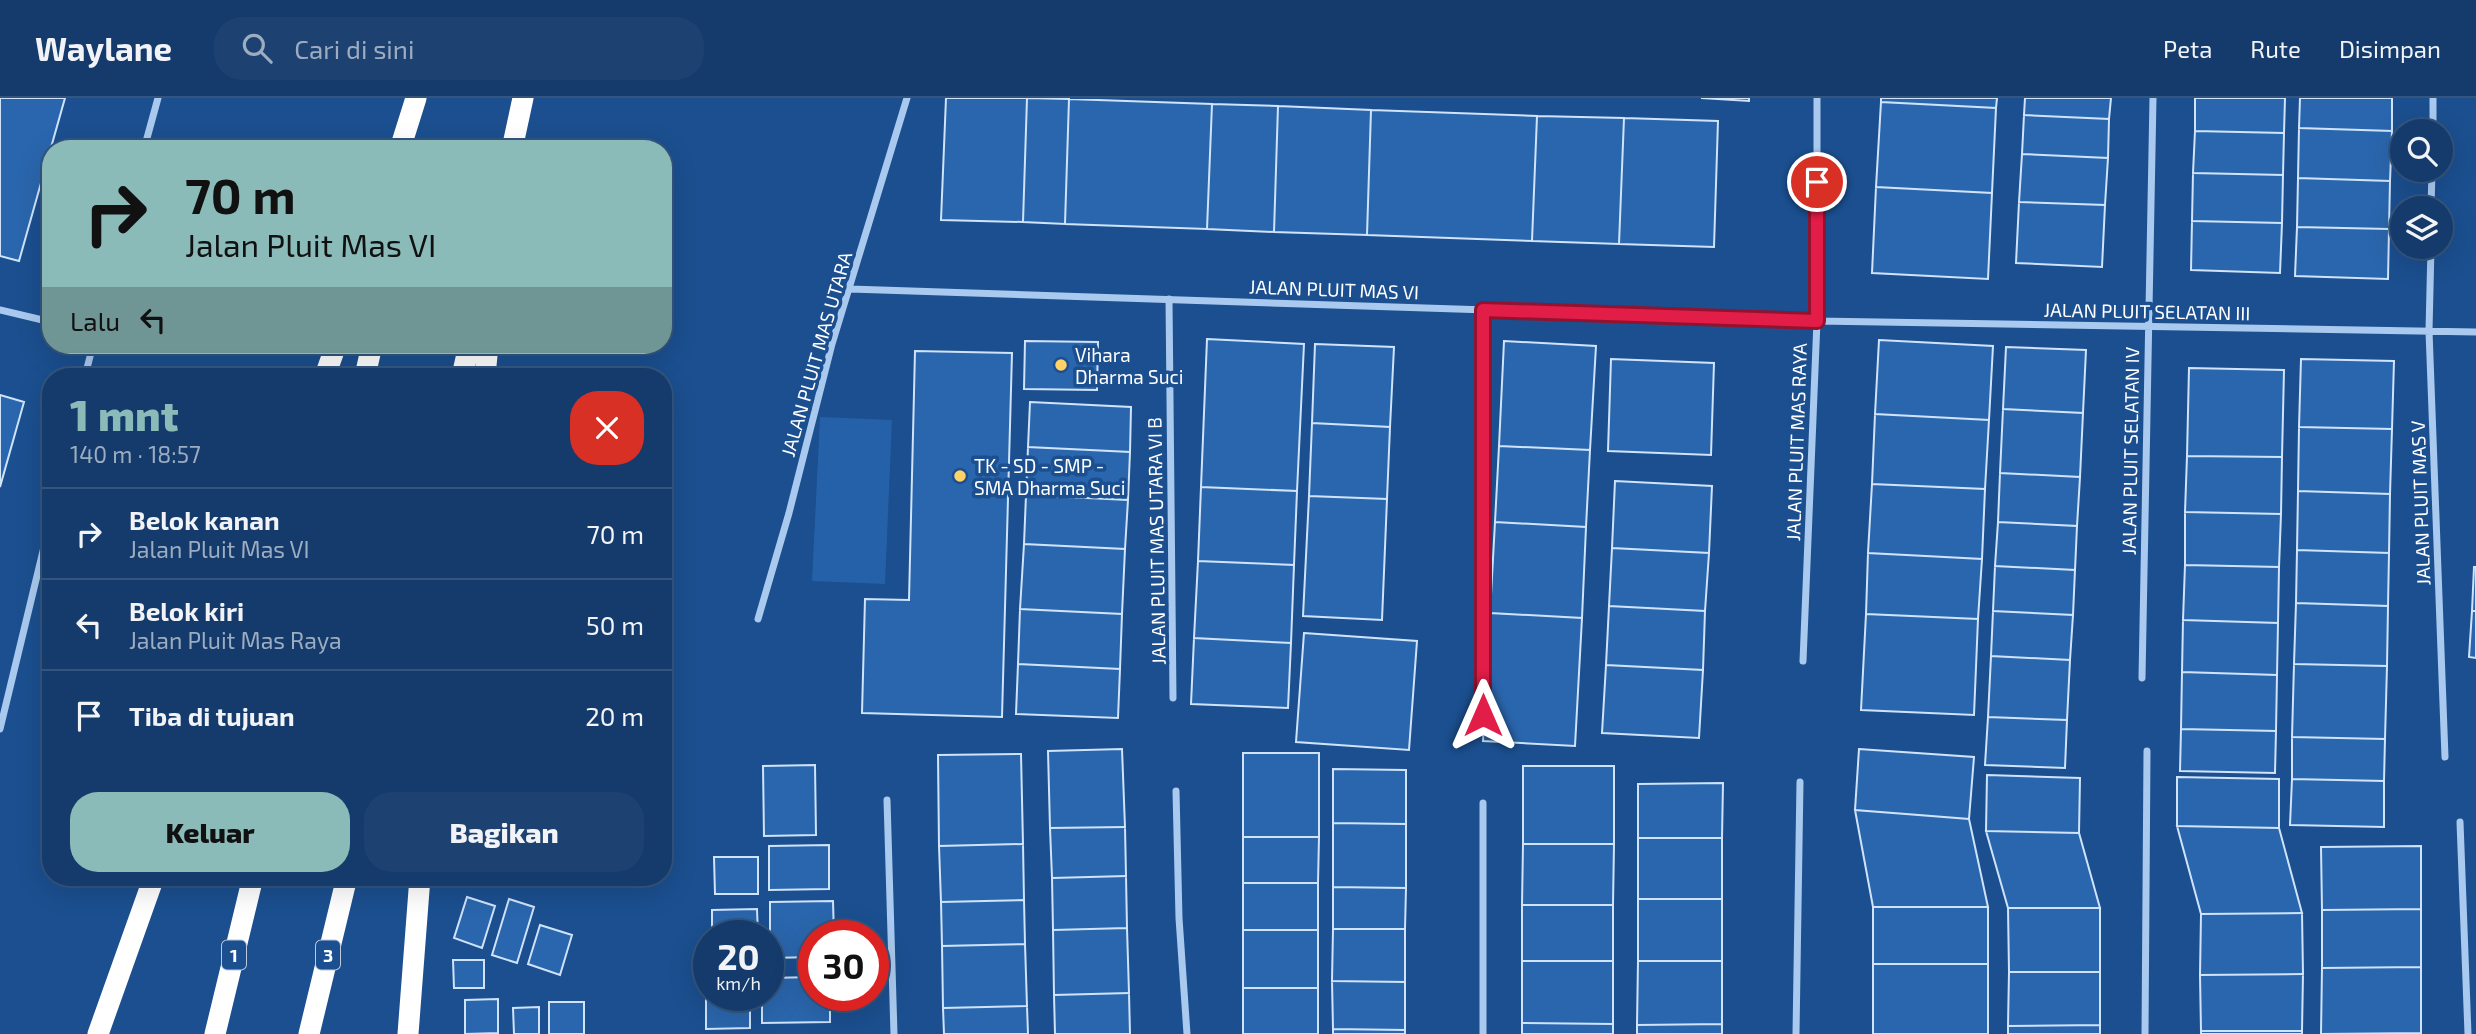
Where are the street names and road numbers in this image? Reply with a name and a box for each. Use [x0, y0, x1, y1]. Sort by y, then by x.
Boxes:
street label: JALAN PLUIT MAS UTARA [776, 249, 856, 459]
street label: JALAN PLUIT MAS VI [1249, 275, 1419, 303]
street label: JALAN PLUIT SELATAN III [2043, 298, 2251, 324]
street label: JALAN PLUIT MAS RAYA [1781, 342, 1811, 541]
street label: JALAN PLUIT SELATAN IV [2117, 346, 2143, 555]
street label: JALAN PLUIT MAS UTARA VI B [1142, 417, 1170, 665]
street label: JALAN PLUIT MAS V [2406, 420, 2434, 586]
road number: 1 [222, 940, 246, 970]
road number: 3 [316, 940, 340, 970]

